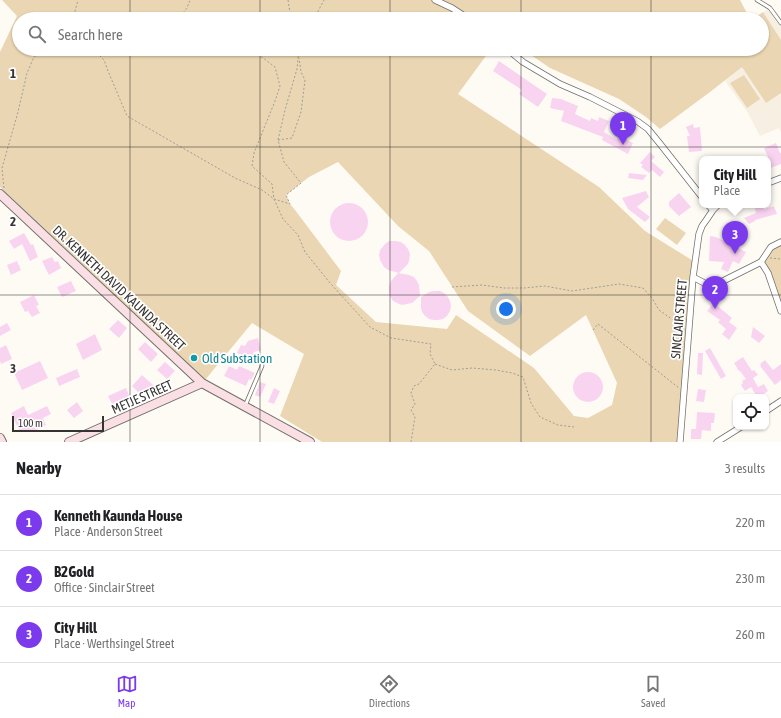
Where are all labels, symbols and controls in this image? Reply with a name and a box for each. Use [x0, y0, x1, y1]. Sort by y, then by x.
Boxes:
search box [12, 12, 769, 56]
icon: search [26, 23, 48, 45]
text: Search here [58, 26, 123, 43]
text: 1 [10, 66, 16, 81]
pin: 1 [610, 112, 636, 145]
popup [699, 156, 771, 208]
text: City Hill [714, 166, 756, 183]
text: Place [714, 183, 740, 198]
text: 2 [10, 214, 16, 229]
pin: 3 [722, 221, 748, 254]
street label: DR. KENNETH DAVID KAUNDA STREET [50, 223, 189, 354]
pin: 2 [702, 276, 728, 309]
street label: SINCLAIR STREET [668, 278, 690, 359]
your location [496, 299, 516, 319]
place label: Old Substation [202, 351, 272, 366]
marker: Old Substation [189, 353, 199, 363]
text: 3 [10, 361, 16, 376]
street label: METJE STREET [109, 377, 175, 417]
map controls [733, 394, 769, 430]
button: locate [733, 394, 769, 430]
scale bar [12, 414, 104, 433]
text: 100 m [18, 417, 43, 429]
text: Nearby [16, 458, 62, 478]
text: 3 results [725, 461, 765, 476]
text: Kenneth Kaunda House [54, 507, 183, 524]
text: 1 [26, 515, 32, 530]
text: 220 m [736, 515, 765, 530]
text: Place · Anderson Street [54, 524, 163, 539]
text: B2Gold [54, 563, 94, 580]
text: 2 [26, 571, 32, 586]
text: 230 m [736, 571, 765, 586]
text: Office · Sinclair Street [54, 580, 155, 595]
text: City Hill [54, 619, 97, 636]
text: 3 [26, 627, 32, 642]
text: 260 m [736, 627, 765, 642]
text: Place · Werthsingel Street [54, 636, 174, 651]
tab: Map [116, 673, 138, 709]
tab: Directions [369, 673, 410, 709]
tab: Saved [641, 673, 665, 709]

